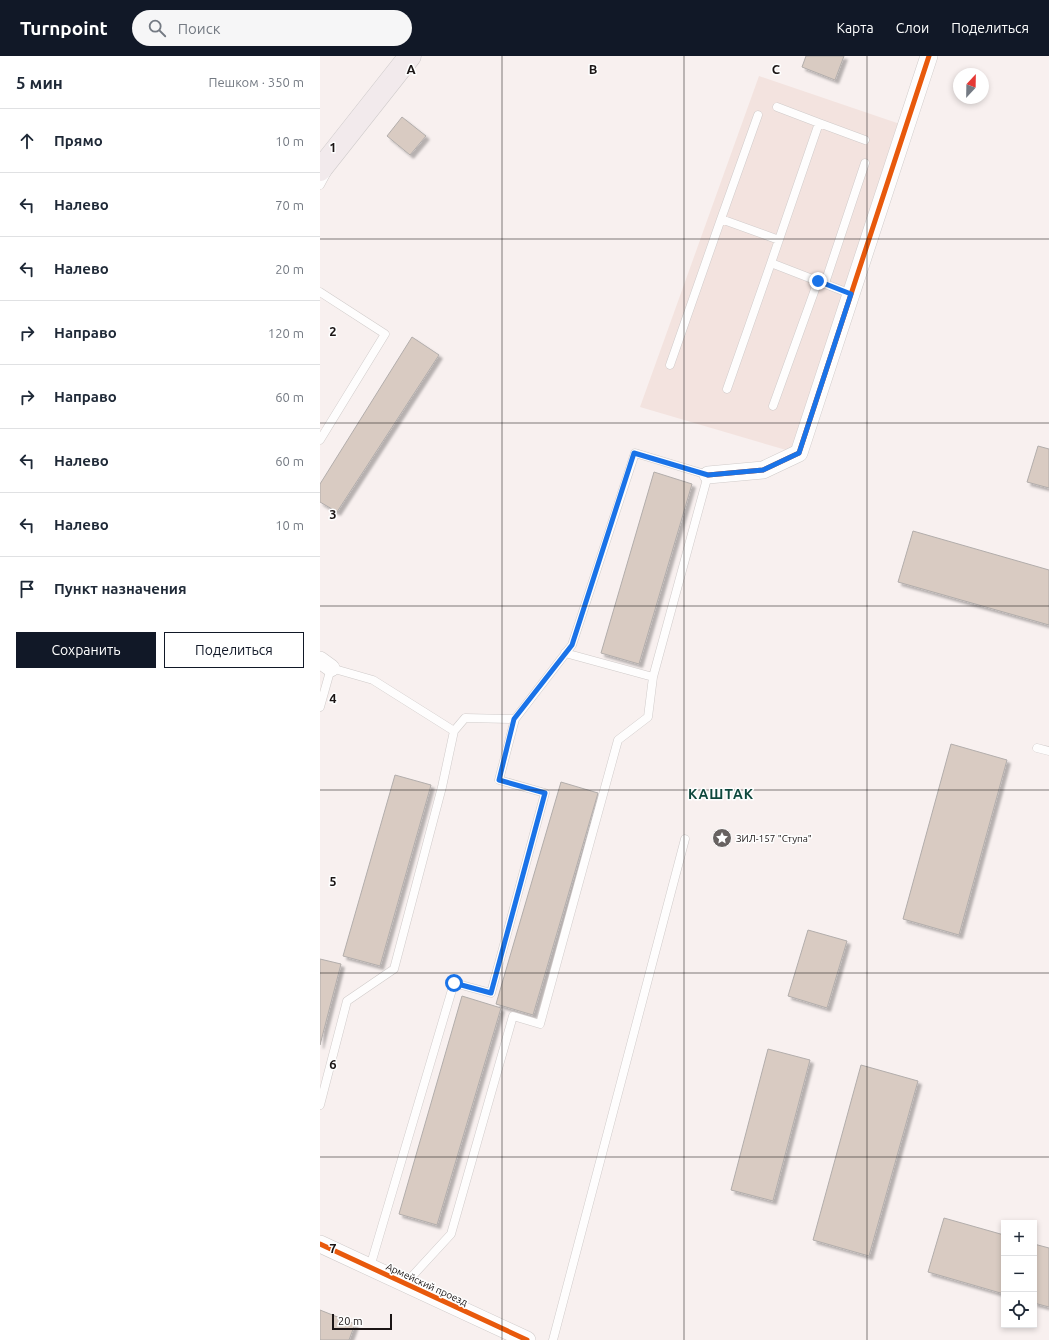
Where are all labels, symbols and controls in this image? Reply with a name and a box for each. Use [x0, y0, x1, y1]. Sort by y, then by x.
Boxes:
search box [132, 10, 412, 46]
text: Turnpoint [20, 17, 108, 39]
icon: search [146, 17, 168, 39]
text: Поиск [178, 20, 220, 37]
text: Карта [836, 20, 874, 36]
text: Слои [896, 20, 929, 36]
text: Поделиться [951, 20, 1029, 36]
text: A [406, 62, 416, 76]
text: B [589, 62, 598, 76]
text: C [772, 62, 781, 76]
north arrow [953, 68, 989, 104]
text: 5 мин [16, 73, 63, 92]
text: Пешком · 350 m [208, 75, 304, 89]
icon: ahead [16, 130, 38, 152]
text: Прямо [54, 132, 103, 149]
text: 10 m [275, 134, 304, 148]
text: 1 [329, 140, 337, 154]
icon: left [16, 194, 38, 216]
text: Налево [54, 196, 109, 213]
text: 70 m [275, 198, 304, 212]
icon: left [16, 258, 38, 280]
text: Налево [54, 260, 109, 277]
text: 20 m [275, 262, 304, 276]
route end [809, 272, 827, 290]
icon: right [16, 322, 38, 344]
text: Направо [54, 324, 117, 341]
text: 2 [329, 324, 337, 338]
text: 120 m [268, 326, 304, 340]
icon: right [16, 386, 38, 408]
text: Направо [54, 388, 117, 405]
text: 60 m [275, 390, 304, 404]
icon: left [16, 450, 38, 472]
text: Налево [54, 452, 109, 469]
text: 60 m [275, 454, 304, 468]
text: 3 [329, 507, 337, 521]
icon: left [16, 514, 38, 536]
text: Налево [54, 516, 109, 533]
text: 10 m [275, 518, 304, 532]
icon: arrive [16, 578, 38, 600]
text: Пункт назначения [54, 580, 187, 597]
button: Сохранить [16, 632, 156, 668]
button: Поделиться [164, 632, 304, 668]
text: 4 [329, 691, 337, 705]
district label: КАШТАК [688, 786, 754, 802]
place icon: ЗИЛ-157 "Ступа" [711, 827, 733, 849]
place label: ЗИЛ-157 "Ступа" [736, 833, 812, 844]
text: 5 [329, 874, 337, 888]
route start [445, 974, 463, 992]
text: 6 [329, 1057, 337, 1071]
map controls [1001, 1220, 1037, 1328]
button: + [1001, 1220, 1037, 1256]
text: 7 [329, 1241, 337, 1255]
button: − [1001, 1256, 1037, 1292]
street label: Армейский проезд [384, 1261, 469, 1308]
button: locate [1001, 1292, 1037, 1328]
scale bar [332, 1312, 392, 1331]
text: 20 m [338, 1315, 362, 1327]

